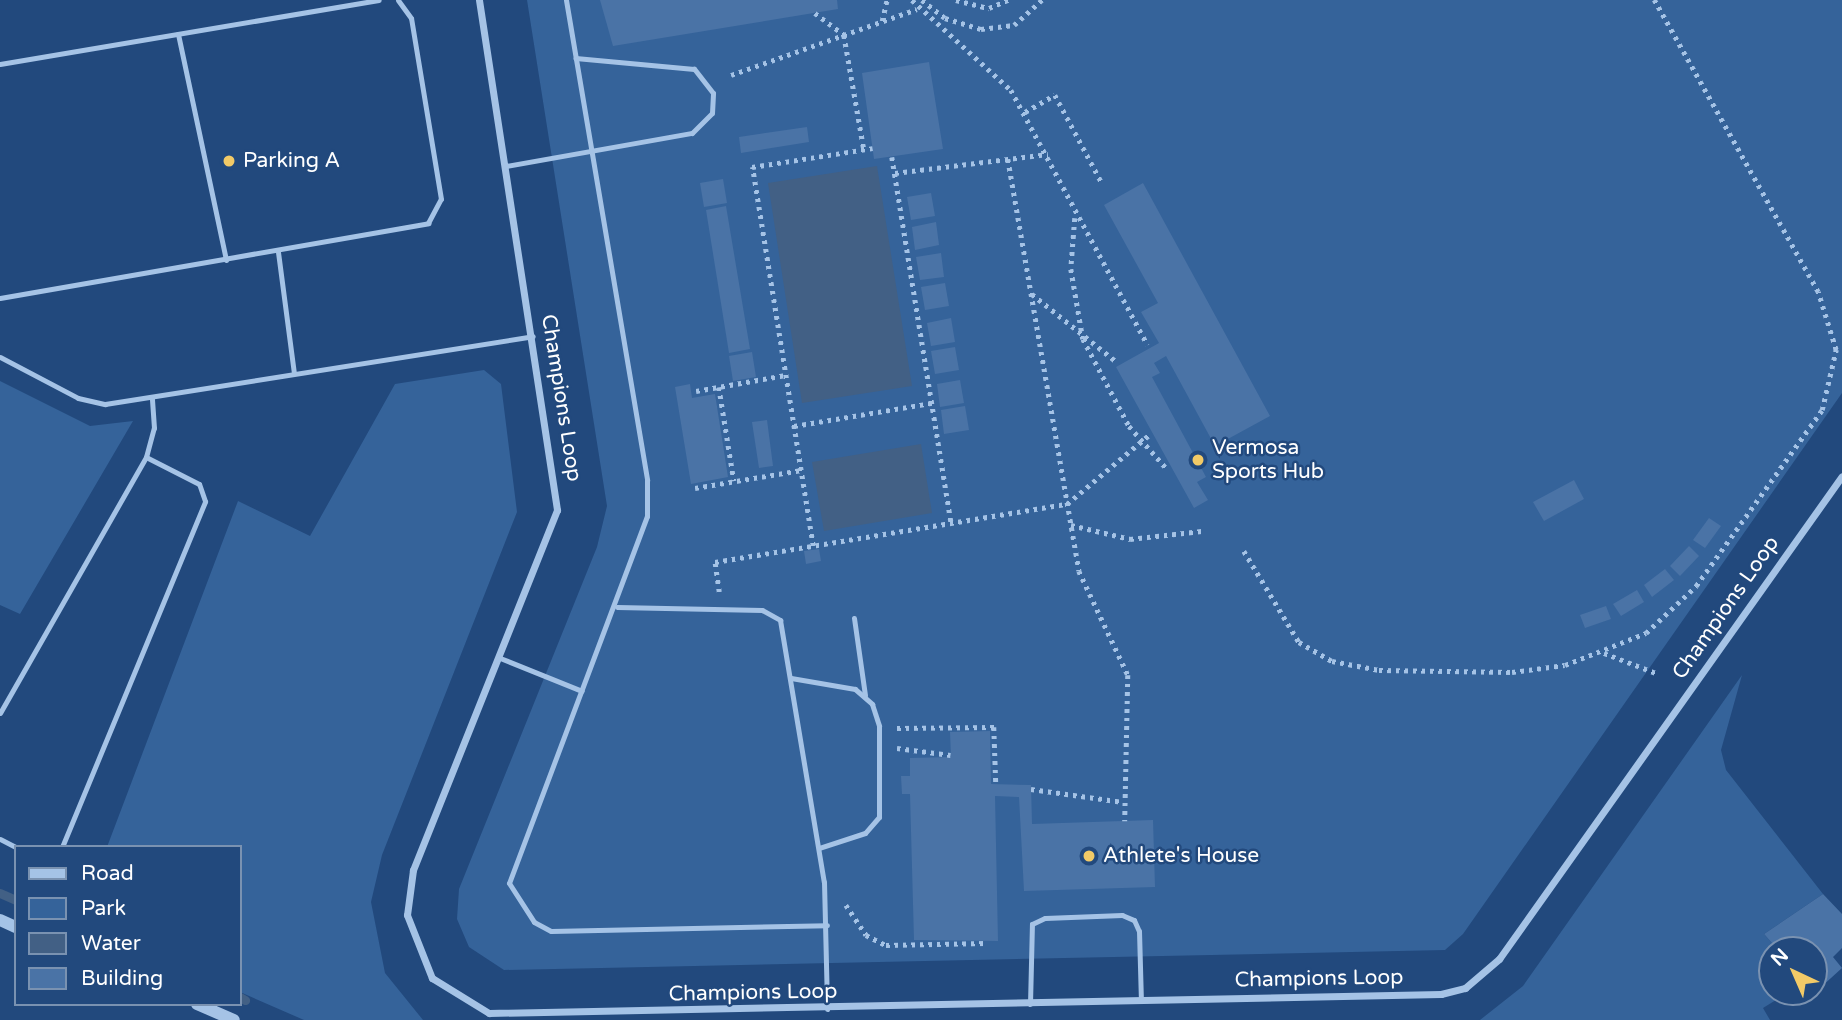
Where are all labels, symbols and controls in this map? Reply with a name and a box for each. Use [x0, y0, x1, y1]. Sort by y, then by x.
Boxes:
place label: Parking A [243, 148, 340, 174]
marker: Parking A [221, 153, 237, 169]
street label: Champions Loop [535, 313, 587, 483]
place label: Vermosa Sports Hub [1212, 435, 1324, 485]
marker: Vermosa Sports Hub [1190, 452, 1206, 468]
street label: Champions Loop [1667, 532, 1785, 684]
place label: Athlete's House [1103, 843, 1259, 869]
legend [14, 845, 242, 1006]
marker: Athlete's House [1081, 848, 1097, 864]
text: Road [81, 861, 134, 886]
text: Park [81, 896, 126, 921]
text: Water [81, 931, 141, 956]
north arrow [1758, 936, 1828, 1006]
text: N [1767, 944, 1793, 971]
street label: Champions Loop [1234, 965, 1404, 993]
text: Building [81, 966, 163, 991]
street label: Champions Loop [668, 979, 838, 1007]

